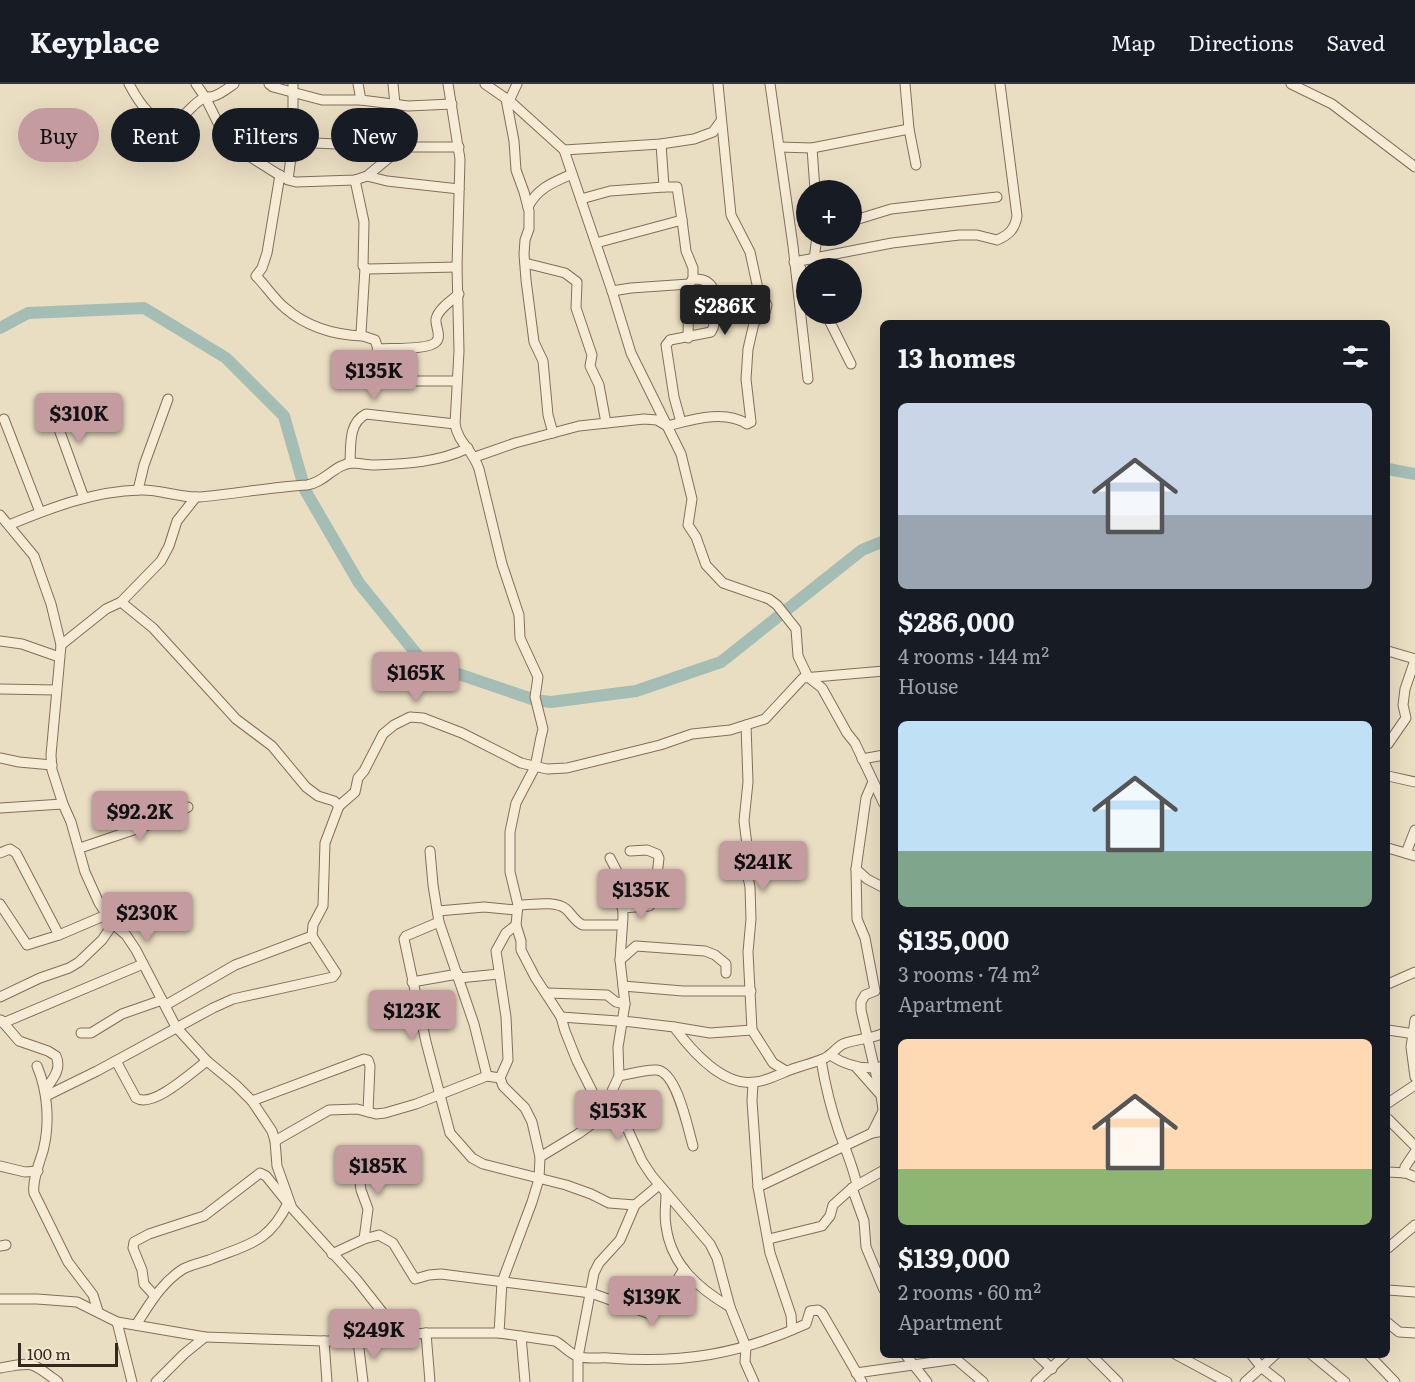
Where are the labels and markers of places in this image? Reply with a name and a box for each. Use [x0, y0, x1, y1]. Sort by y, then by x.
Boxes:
pin: $286K [683, 285, 767, 336]
pin: $135K [332, 350, 416, 401]
pin: $310K [37, 393, 121, 444]
pin: $165K [374, 652, 458, 703]
pin: $92.2K [91, 791, 189, 842]
pin: $241K [721, 841, 805, 892]
pin: $135K [599, 869, 683, 920]
pin: $230K [105, 892, 189, 943]
pin: $123K [370, 990, 454, 1041]
pin: $153K [576, 1090, 660, 1141]
pin: $185K [336, 1145, 420, 1196]
pin: $139K [610, 1276, 694, 1327]
pin: $249K [332, 1309, 416, 1360]

